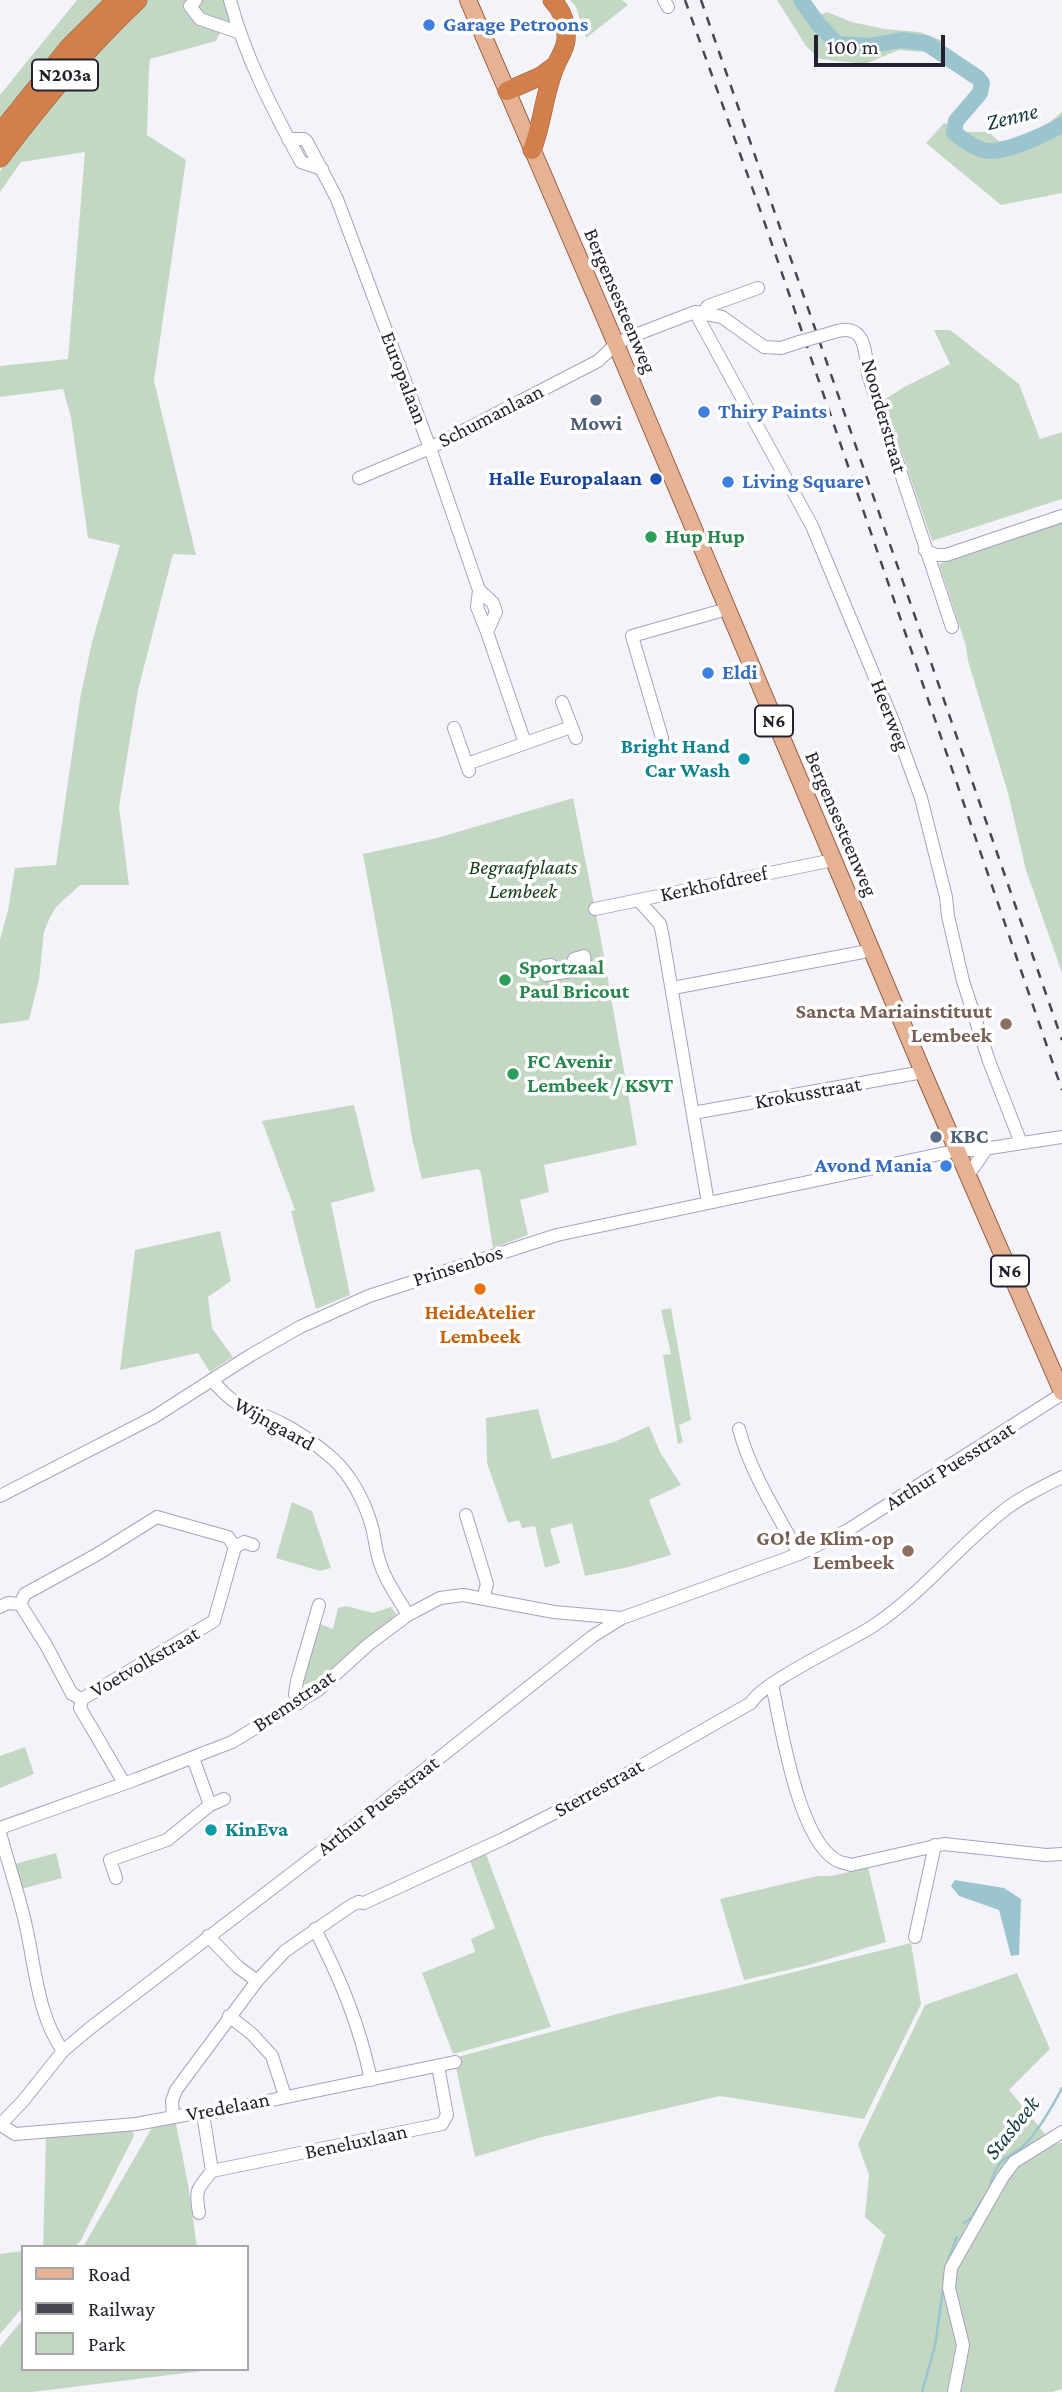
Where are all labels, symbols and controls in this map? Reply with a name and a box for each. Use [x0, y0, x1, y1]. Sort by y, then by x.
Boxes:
place label: Garage Petroons [443, 12, 588, 38]
marker: Garage Petroons [421, 17, 437, 33]
scale bar [817, 21, 948, 65]
text: 100 m [827, 35, 879, 59]
road number: N203a [32, 60, 98, 90]
water label: Zenne [983, 97, 1041, 137]
street label: Bergensesteenweg [578, 225, 662, 377]
street label: Europalaan [375, 328, 433, 428]
street label: Noorderstraat [856, 356, 912, 476]
street label: Schumanlaan [434, 379, 548, 453]
marker: Mowi [588, 392, 604, 408]
place label: Thiry Paints [718, 399, 827, 425]
marker: Thiry Paints [696, 404, 712, 420]
place label: Mowi [570, 411, 622, 437]
place label: Halle Europalaan [489, 466, 642, 492]
place label: Living Square [742, 469, 864, 495]
marker: Halle Europalaan [648, 471, 664, 487]
marker: Living Square [720, 474, 736, 490]
place label: Hup Hup [665, 524, 745, 550]
marker: Hup Hup [643, 529, 659, 545]
place label: Eldi [722, 660, 758, 686]
marker: Eldi [700, 665, 716, 681]
street label: Heerweg [865, 676, 915, 754]
road number: N6 [755, 706, 793, 736]
place label: Bright Hand Car Wash [621, 734, 730, 784]
street label: Bergensesteenweg [799, 748, 883, 900]
marker: Bright Hand Car Wash [736, 751, 752, 767]
park label: Begraafplaats Lembeek [469, 855, 577, 905]
street label: Kerkhofdreef [658, 860, 770, 908]
place label: Sportzaal Paul Bricout [519, 955, 629, 1005]
marker: Sportzaal Paul Bricout [497, 972, 513, 988]
place label: Sancta Mariainstituut Lembeek [795, 999, 992, 1049]
marker: Sancta Mariainstituut Lembeek [998, 1016, 1014, 1032]
place label: FC Avenir Lembeek / KSVT [527, 1049, 673, 1099]
marker: FC Avenir Lembeek / KSVT [505, 1066, 521, 1082]
street label: Krokusstraat [753, 1071, 863, 1115]
place label: KBC [950, 1124, 989, 1150]
marker: KBC [928, 1129, 944, 1145]
place label: Avond Mania [815, 1153, 932, 1179]
marker: Avond Mania [938, 1158, 954, 1174]
street label: Prinsenbos [410, 1240, 506, 1292]
road number: N6 [991, 1256, 1029, 1287]
marker: HeideAtelier Lembeek [472, 1281, 488, 1297]
place label: HeideAtelier Lembeek [424, 1300, 536, 1350]
street label: Wijngaard [229, 1392, 319, 1456]
street label: Arthur Puesstraat [881, 1416, 1019, 1516]
place label: GO! de Klim-op Lembeek [756, 1526, 894, 1576]
marker: GO! de Klim-op Lembeek [900, 1543, 916, 1559]
street label: Voetvolkstraat [86, 1621, 204, 1703]
street label: Bremstraat [248, 1664, 340, 1738]
street label: Arthur Puesstraat [312, 1751, 444, 1861]
street label: Sterrestraat [550, 1753, 648, 1823]
place label: KinEva [225, 1817, 288, 1843]
marker: KinEva [203, 1822, 219, 1838]
street label: Vredelaan [184, 2087, 272, 2127]
water label: Stasbeek [978, 2091, 1046, 2165]
street label: Beneluxlaan [303, 2119, 409, 2165]
legend [21, 2245, 248, 2371]
text: Road [88, 2262, 131, 2286]
text: Railway [88, 2297, 155, 2321]
text: Park [88, 2332, 125, 2356]

